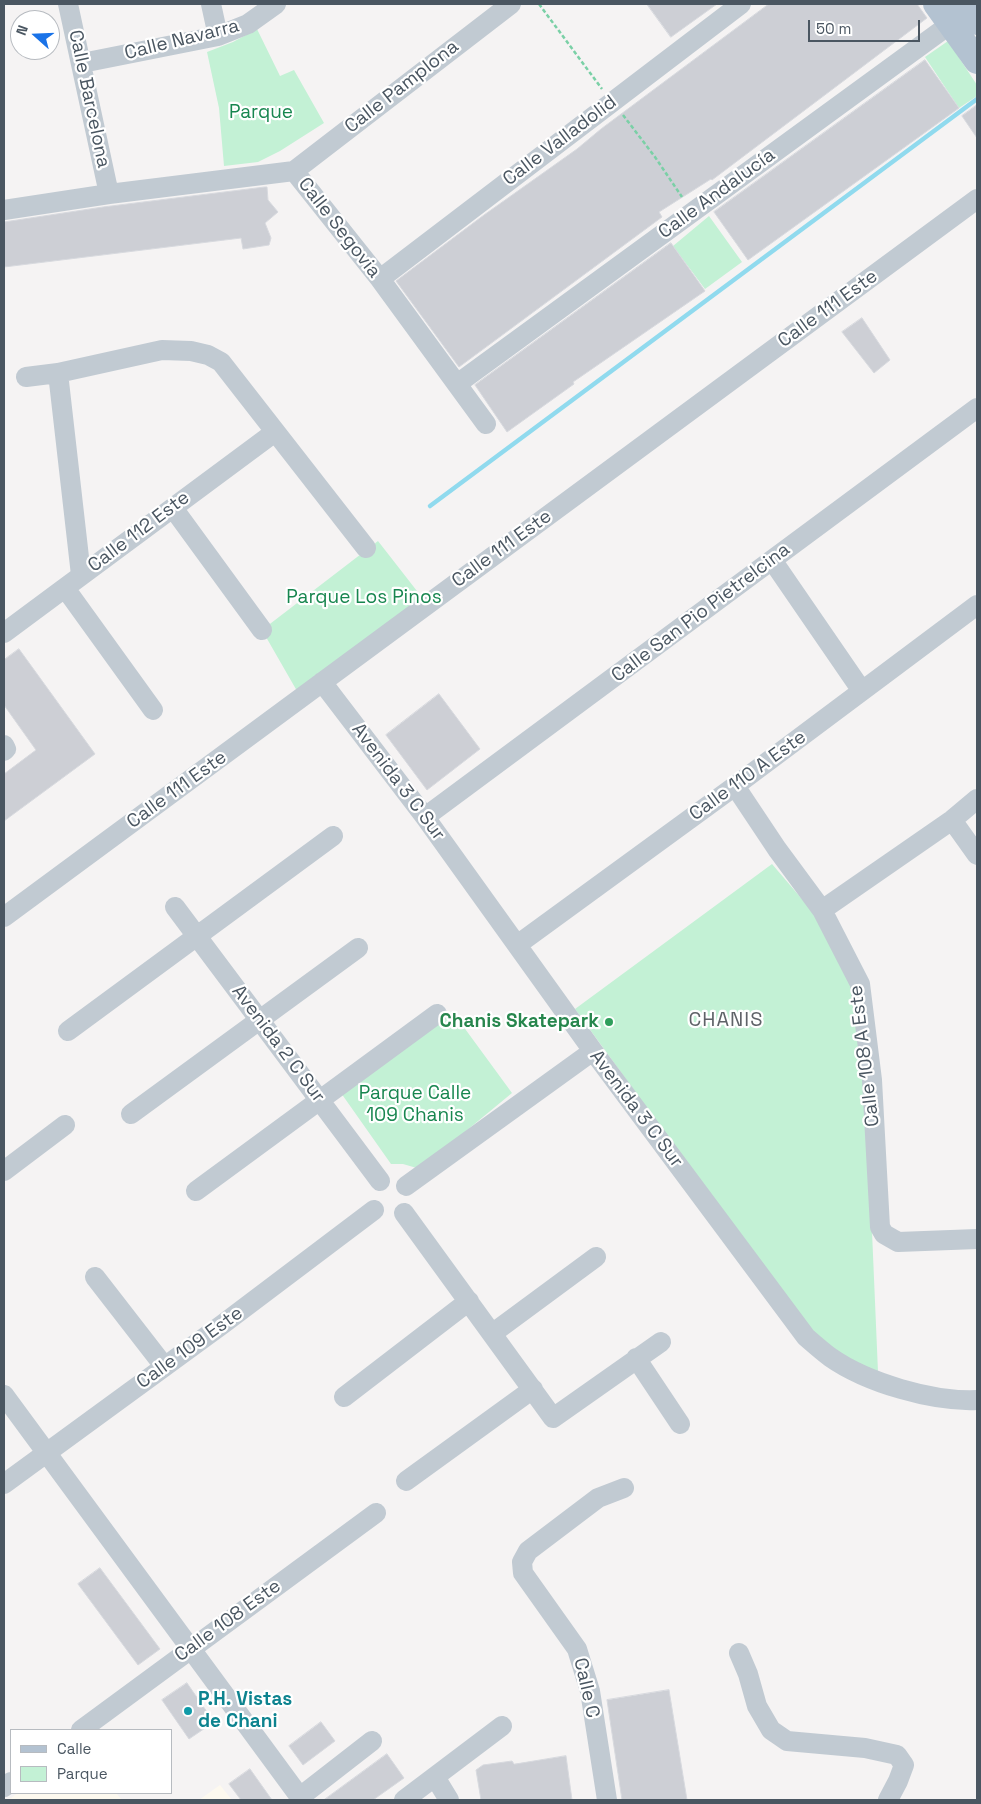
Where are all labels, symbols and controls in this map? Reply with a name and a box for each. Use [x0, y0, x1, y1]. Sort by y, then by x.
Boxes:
north arrow [10, 10, 60, 60]
scale bar [811, 10, 924, 42]
street label: Calle Navarra [122, 15, 242, 65]
text: 50 m [816, 19, 851, 38]
text: N [12, 23, 32, 38]
street label: Calle Barcelona [63, 28, 115, 170]
street label: Calle Pamplona [341, 35, 463, 139]
street label: Calle Valladolid [499, 91, 621, 191]
park label: Parque [229, 102, 293, 124]
street label: Calle Andalucía [654, 144, 780, 244]
street label: Calle Segovia [293, 173, 385, 283]
street label: Calle 111 Este [774, 265, 882, 353]
street label: Calle 112 Este [84, 487, 194, 577]
street label: Calle 111 Este [448, 505, 556, 593]
street label: Calle San Pio Pietrelcina [607, 538, 795, 688]
park label: Parque Los Pinos [286, 587, 442, 609]
street label: Avenida 3 C Sur [346, 719, 450, 845]
street label: Calle 110 A Este [685, 726, 811, 826]
street label: Calle 111 Este [123, 746, 231, 834]
street label: Avenida 2 C Sur [226, 981, 330, 1107]
street label: Calle 108 A Este [845, 984, 885, 1128]
district label: CHANIS [688, 1009, 764, 1033]
place label: Chanis Skatepark [440, 1011, 599, 1033]
marker: Chanis Skatepark [603, 1016, 615, 1028]
street label: Avenida 3 C Sur [584, 1046, 688, 1172]
park label: Parque Calle 109 Chanis [359, 1083, 471, 1127]
street label: Calle 109 Este [133, 1302, 247, 1394]
street label: Calle 108 Este [171, 1575, 285, 1667]
street label: Calle C [568, 1656, 604, 1720]
place label: P.H. Vistas de Chani [198, 1689, 292, 1733]
marker: P.H. Vistas de Chani [182, 1705, 194, 1717]
legend [10, 1729, 172, 1794]
text: Calle [57, 1739, 92, 1758]
text: Parque [57, 1764, 108, 1783]

